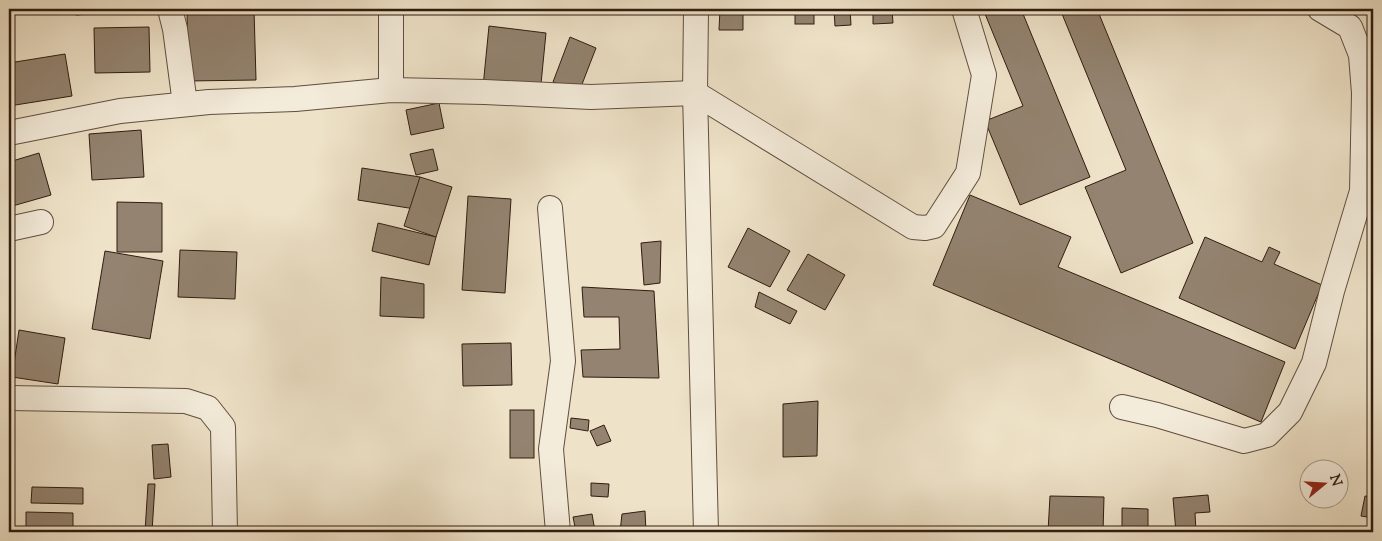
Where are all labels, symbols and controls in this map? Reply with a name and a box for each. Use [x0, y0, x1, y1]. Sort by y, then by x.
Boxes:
north arrow [1300, 458, 1350, 508]
text: N [1323, 472, 1346, 489]

